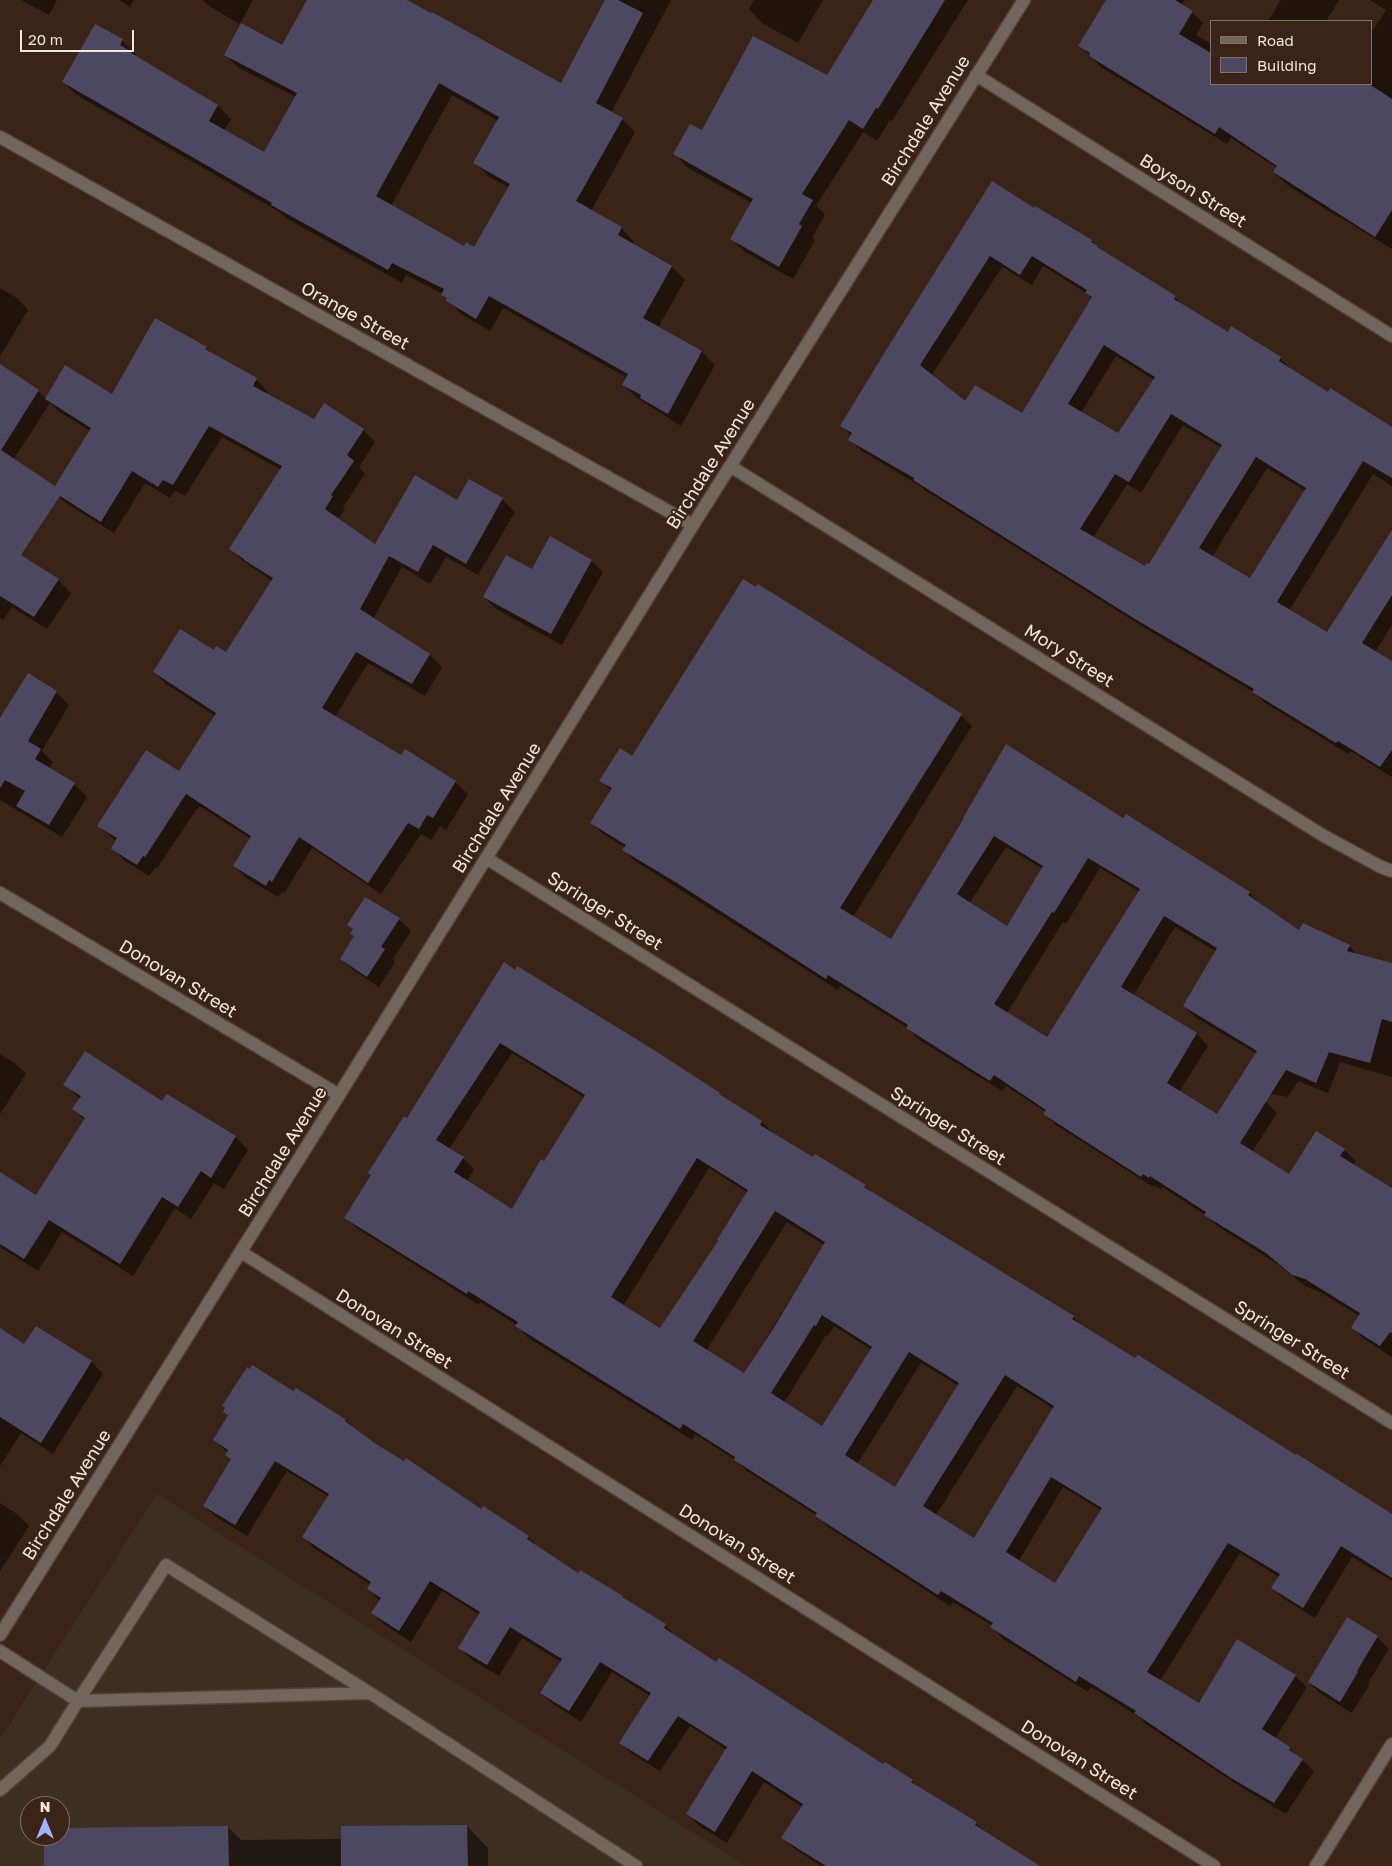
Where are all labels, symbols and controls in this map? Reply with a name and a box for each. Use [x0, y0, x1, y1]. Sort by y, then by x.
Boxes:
scale bar [22, 20, 136, 52]
legend [1210, 20, 1372, 85]
text: 20 m [28, 30, 63, 48]
text: Road [1257, 31, 1294, 49]
street label: Birchdale Avenue [877, 52, 975, 190]
text: Building [1257, 56, 1317, 74]
street label: Boyson Street [1136, 150, 1250, 232]
street label: Orange Street [297, 277, 413, 355]
street label: Birchdale Avenue [662, 395, 760, 533]
street label: Mory Street [1020, 620, 1118, 692]
street label: Birchdale Avenue [448, 739, 546, 877]
street label: Springer Street [543, 867, 667, 955]
street label: Donovan Street [115, 935, 241, 1023]
street label: Springer Street [886, 1082, 1010, 1170]
street label: Birchdale Avenue [234, 1083, 332, 1221]
street label: Donovan Street [332, 1284, 456, 1374]
street label: Springer Street [1230, 1296, 1354, 1384]
street label: Birchdale Avenue [18, 1426, 116, 1564]
street label: Donovan Street [675, 1499, 799, 1589]
street label: Donovan Street [1017, 1715, 1141, 1805]
north arrow [20, 1796, 70, 1846]
text: N [40, 1798, 50, 1815]

